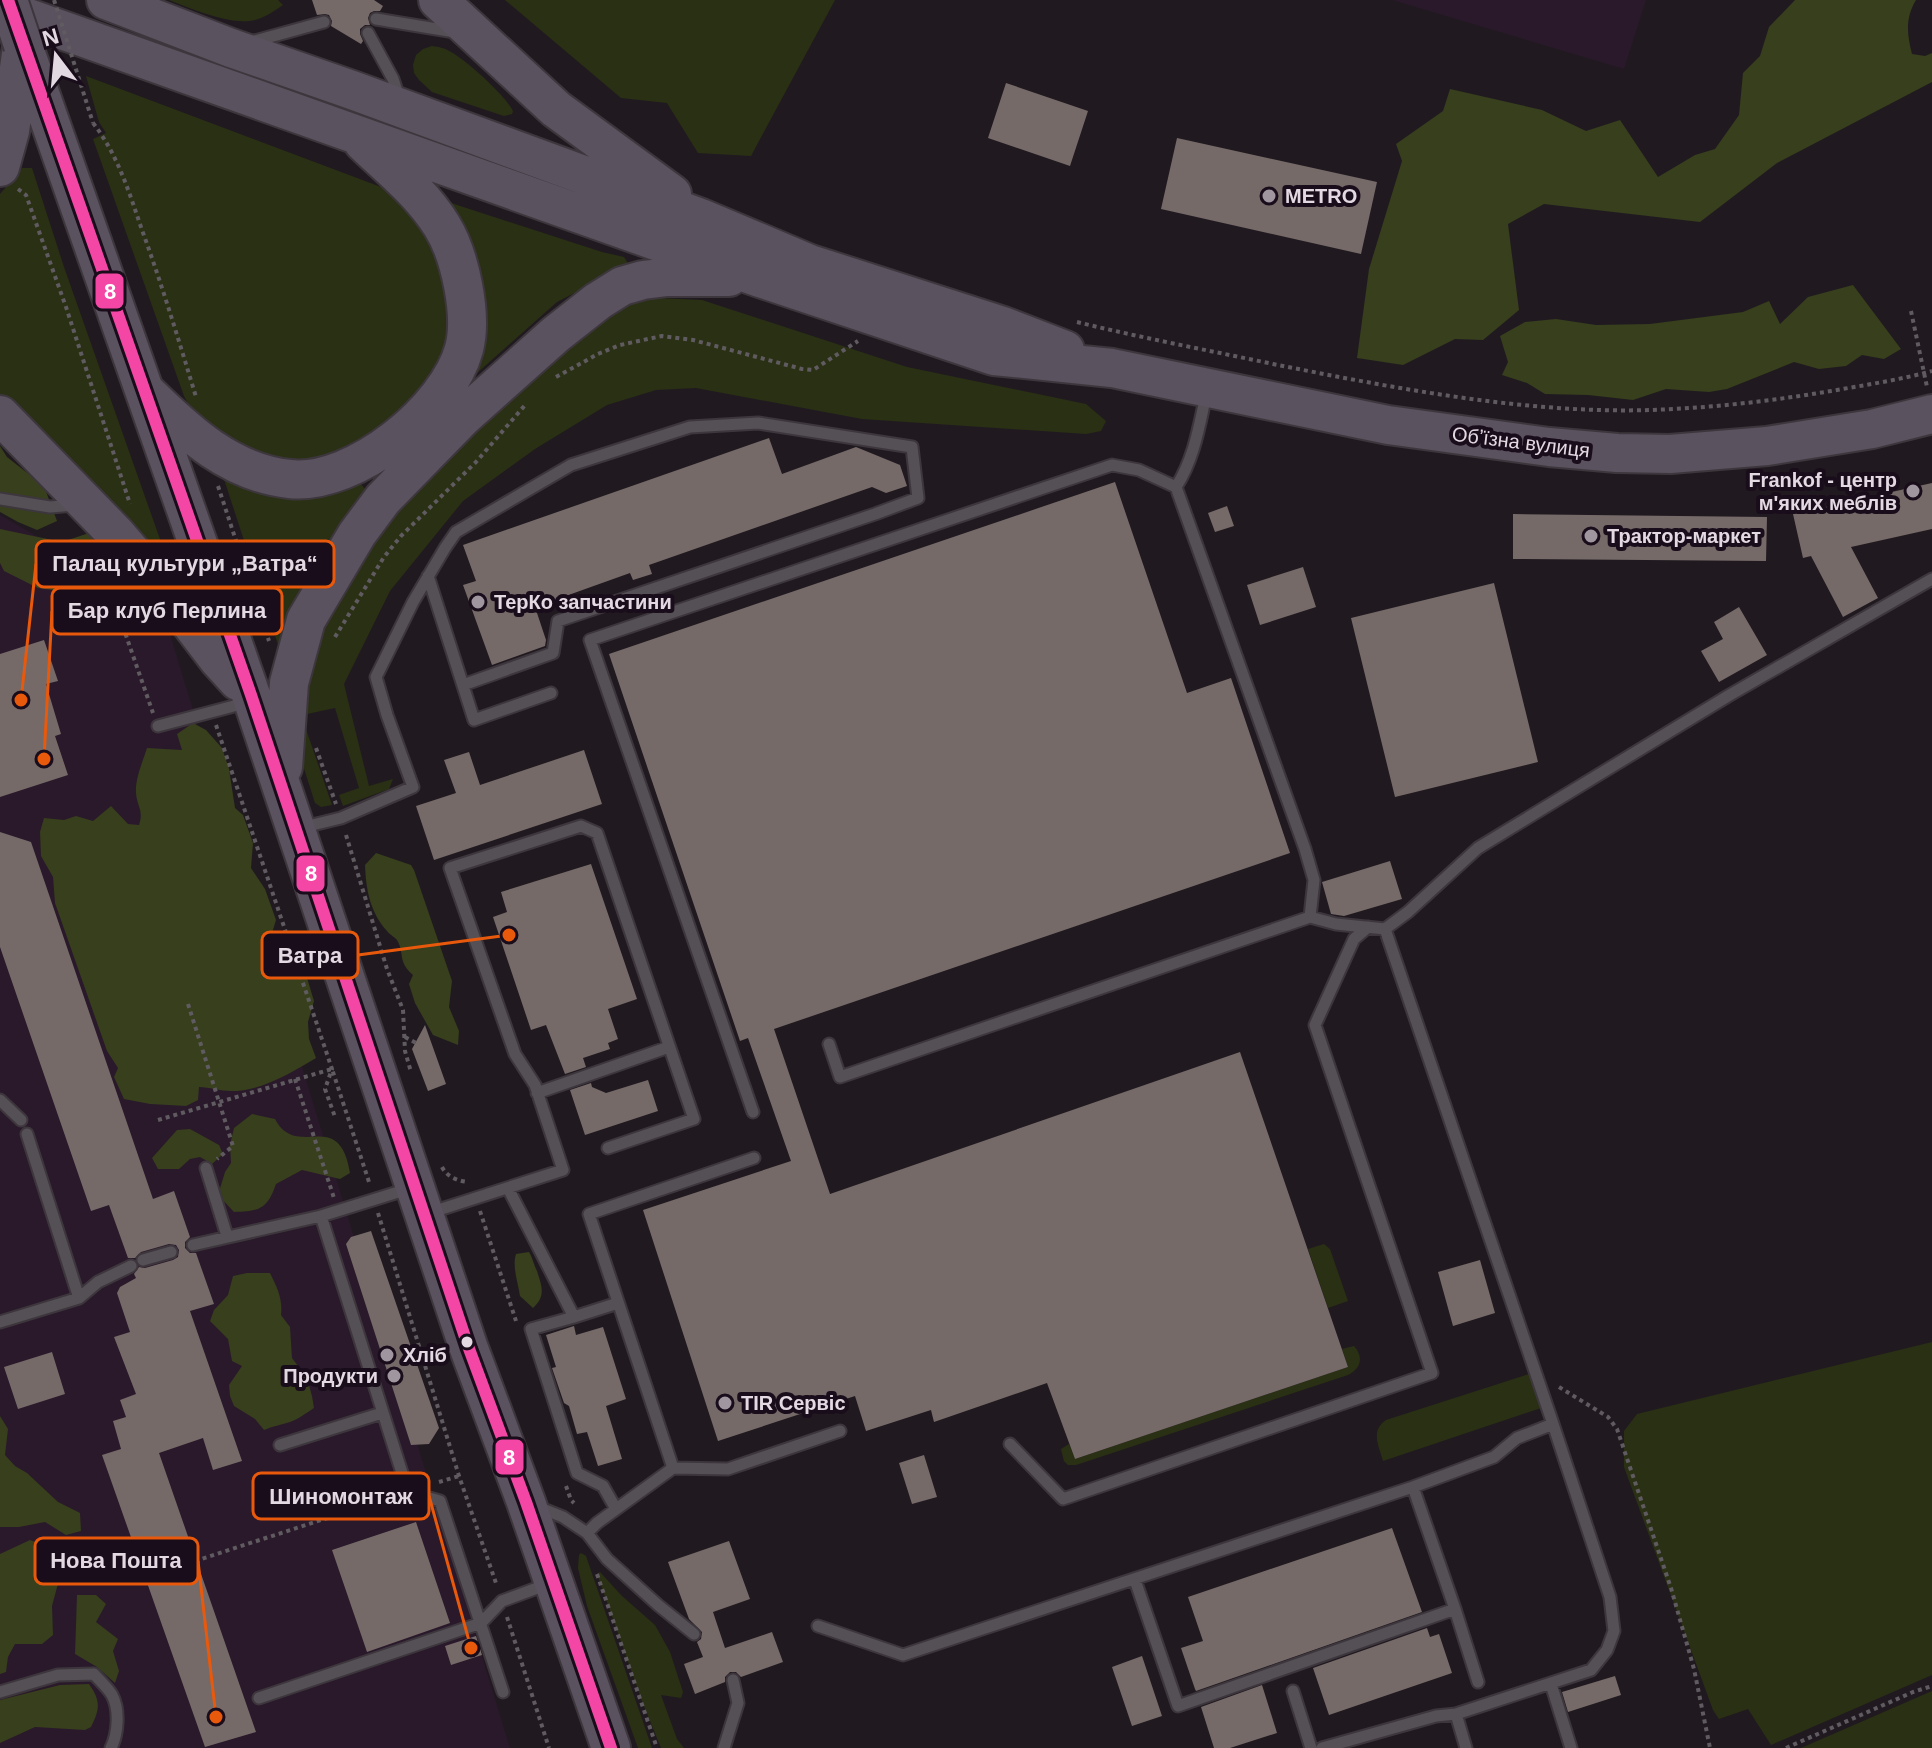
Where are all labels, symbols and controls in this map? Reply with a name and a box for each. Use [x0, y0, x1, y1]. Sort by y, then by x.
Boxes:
north arrow [16, 16, 96, 96]
text: N [40, 23, 62, 51]
place label: METRO [1285, 185, 1357, 207]
marker: METRO [1260, 187, 1278, 205]
line badge: 8 [94, 272, 125, 310]
text: 8 [104, 279, 116, 304]
street label: Обʼїзна вулиця [1451, 423, 1591, 461]
place label: Frankof - центр м'яких меблів [1748, 469, 1897, 514]
marker: Frankof - центр м'яких меблів [1904, 482, 1922, 500]
place label: Трактор-маркет [1607, 525, 1761, 547]
marker: Трактор-маркет [1582, 527, 1600, 545]
callout: Палац культури „Ватра“ [36, 541, 334, 587]
text: Палац культури „Ватра“ [52, 551, 318, 576]
callout: Бар клуб Перлина [52, 588, 282, 634]
place label: ТерКо запчастини [494, 591, 672, 613]
marker: ТерКо запчастини [469, 593, 487, 611]
text: Бар клуб Перлина [68, 598, 267, 623]
line badge: 8 [295, 854, 326, 893]
text: 8 [305, 861, 317, 886]
callout: Ватра [262, 932, 358, 978]
text: Ватра [278, 943, 343, 968]
unlabelled marker [459, 1334, 475, 1350]
place label: Хліб [403, 1344, 447, 1366]
marker: Хліб [378, 1346, 396, 1364]
place label: Продукти [283, 1365, 378, 1387]
marker: Продукти [385, 1367, 403, 1385]
place label: TIR Сервіс [741, 1392, 846, 1414]
marker: TIR Сервіс [716, 1394, 734, 1412]
line badge: 8 [494, 1438, 525, 1476]
text: 8 [503, 1445, 515, 1470]
callout: Шиномонтаж [253, 1473, 429, 1519]
text: Шиномонтаж [269, 1484, 413, 1509]
callout: Нова Пошта [35, 1538, 198, 1584]
text: Нова Пошта [50, 1548, 183, 1573]

